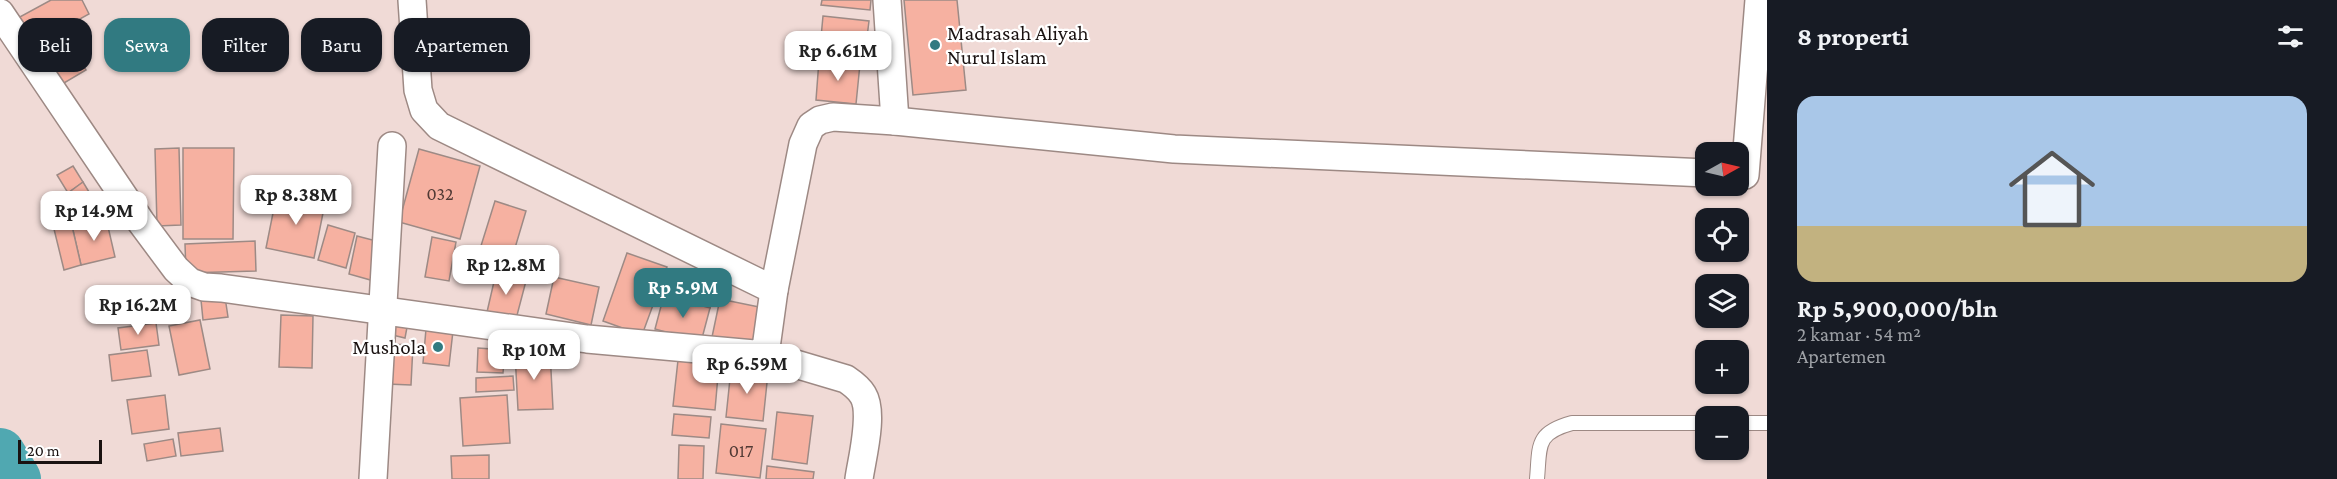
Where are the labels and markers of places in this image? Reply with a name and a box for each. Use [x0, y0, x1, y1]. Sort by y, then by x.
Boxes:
place label: Madrasah Aliyah Nurul Islam [947, 21, 1089, 69]
pin: Rp 6.61M [776, 31, 900, 82]
marker: Madrasah Aliyah Nurul Islam [928, 38, 942, 52]
pin: Rp 8.38M [234, 175, 358, 226]
pin: Rp 14.9M [32, 191, 156, 242]
pin: Rp 12.8M [444, 245, 568, 296]
pin: Rp 5.9M [628, 268, 738, 319]
pin: Rp 16.2M [76, 285, 200, 336]
pin: Rp 10M [485, 330, 583, 381]
place label: Mushola [352, 335, 426, 359]
marker: Mushola [431, 340, 445, 354]
pin: Rp 6.59M [685, 344, 809, 395]

